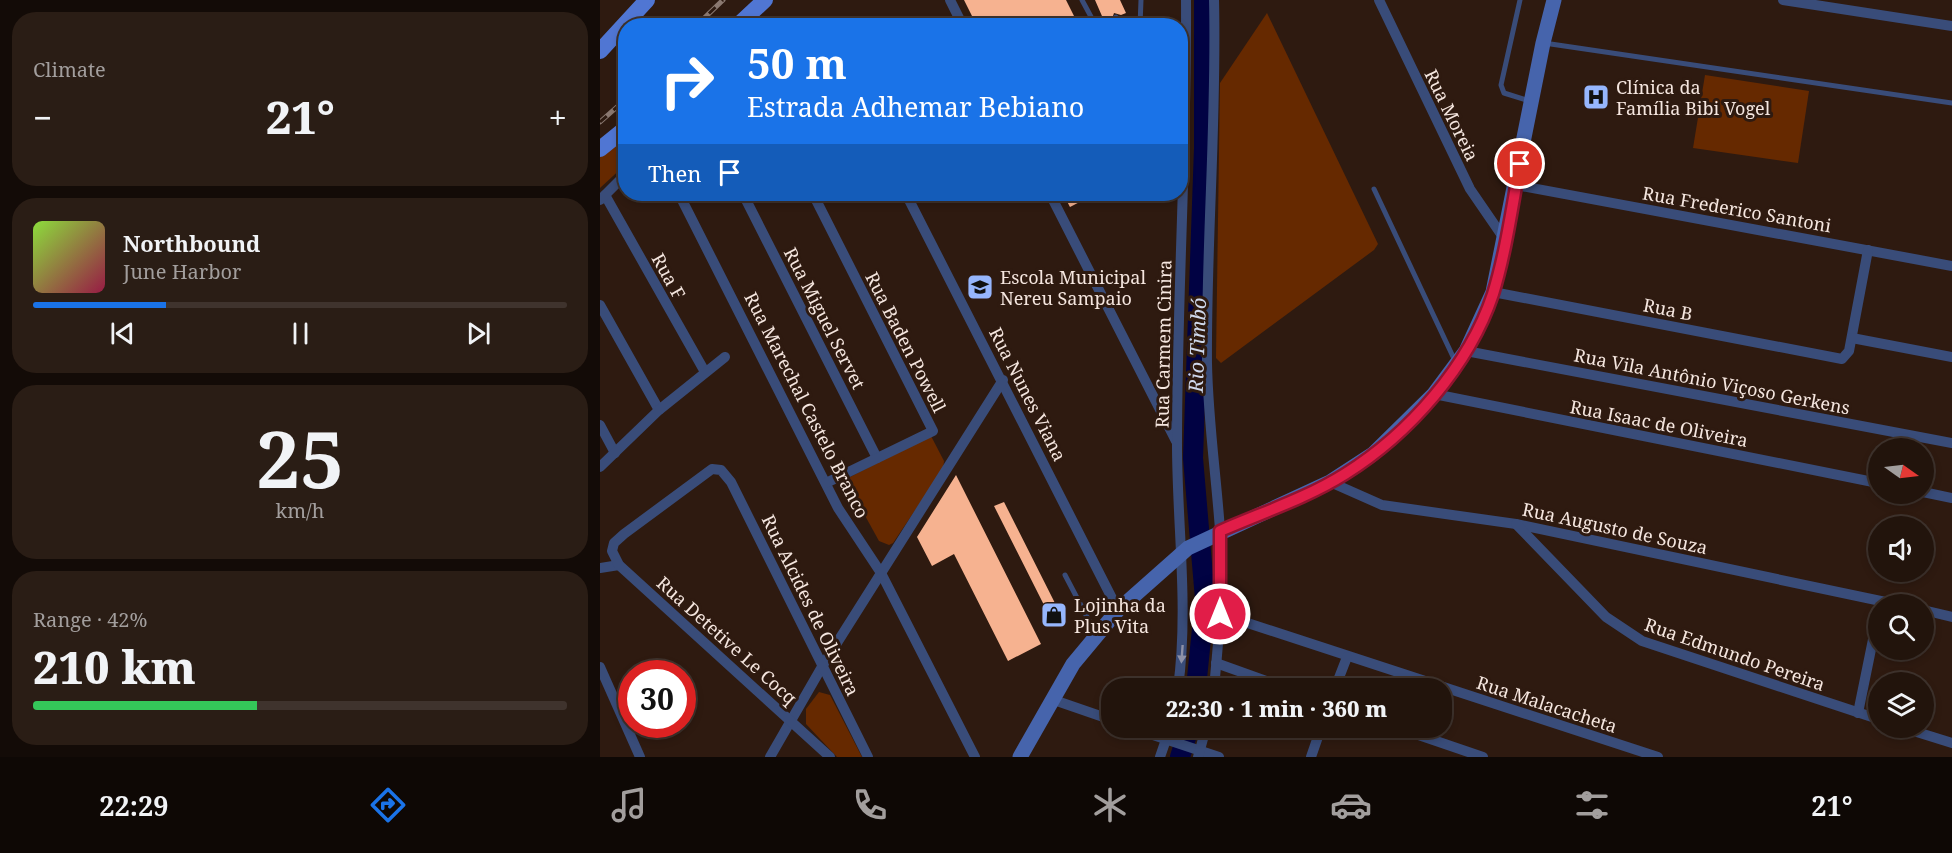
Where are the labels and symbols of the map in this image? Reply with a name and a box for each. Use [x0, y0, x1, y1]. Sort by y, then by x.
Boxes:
street label: Rua Moreia [1419, 65, 1485, 165]
place label: Clínica da Família Bibi Vogel [1616, 75, 1771, 120]
hospital icon: Clínica da Família Bibi Vogel [1581, 82, 1611, 112]
pin [1494, 138, 1545, 189]
street label: Rua Frederico Santoni [1641, 181, 1833, 237]
street label: Rua Miguel Servet [779, 243, 871, 393]
street label: Rua F [647, 249, 691, 303]
street label: Rua Carmem Cinira [1150, 260, 1176, 428]
place label: Escola Municipal Nereu Sampaio [1000, 265, 1146, 310]
street label: Rua Baden Powell [860, 268, 952, 417]
school or university icon: Escola Municipal Nereu Sampaio [965, 272, 995, 302]
street label: Rua Marechal Castelo Branco [739, 288, 875, 522]
street label: Rua B [1641, 292, 1695, 326]
water label: Rio Timbó [1182, 297, 1212, 394]
street label: Rua Nunes Viana [984, 323, 1072, 465]
street label: Rua Vila Antônio Viçoso Gerkens [1572, 342, 1852, 420]
street label: Rua Isaac de Oliveira [1568, 394, 1750, 452]
north arrow [1868, 438, 1934, 504]
street label: Rua Augusto de Souza [1520, 497, 1710, 559]
street label: Rua Alcides de Oliveira [757, 511, 865, 699]
street label: Rua Detetive Le Cocq [652, 571, 802, 709]
position arrow [1188, 582, 1252, 646]
place label: Lojinha da Plus Vita [1074, 593, 1166, 638]
shop icon: Lojinha da Plus Vita [1039, 600, 1069, 630]
street label: Rua Edmundo Pereira [1642, 612, 1828, 696]
one-way arrow [1177, 645, 1186, 664]
speed limit sign: 30 [618, 660, 696, 738]
street label: Rua Malacacheta [1474, 670, 1620, 738]

